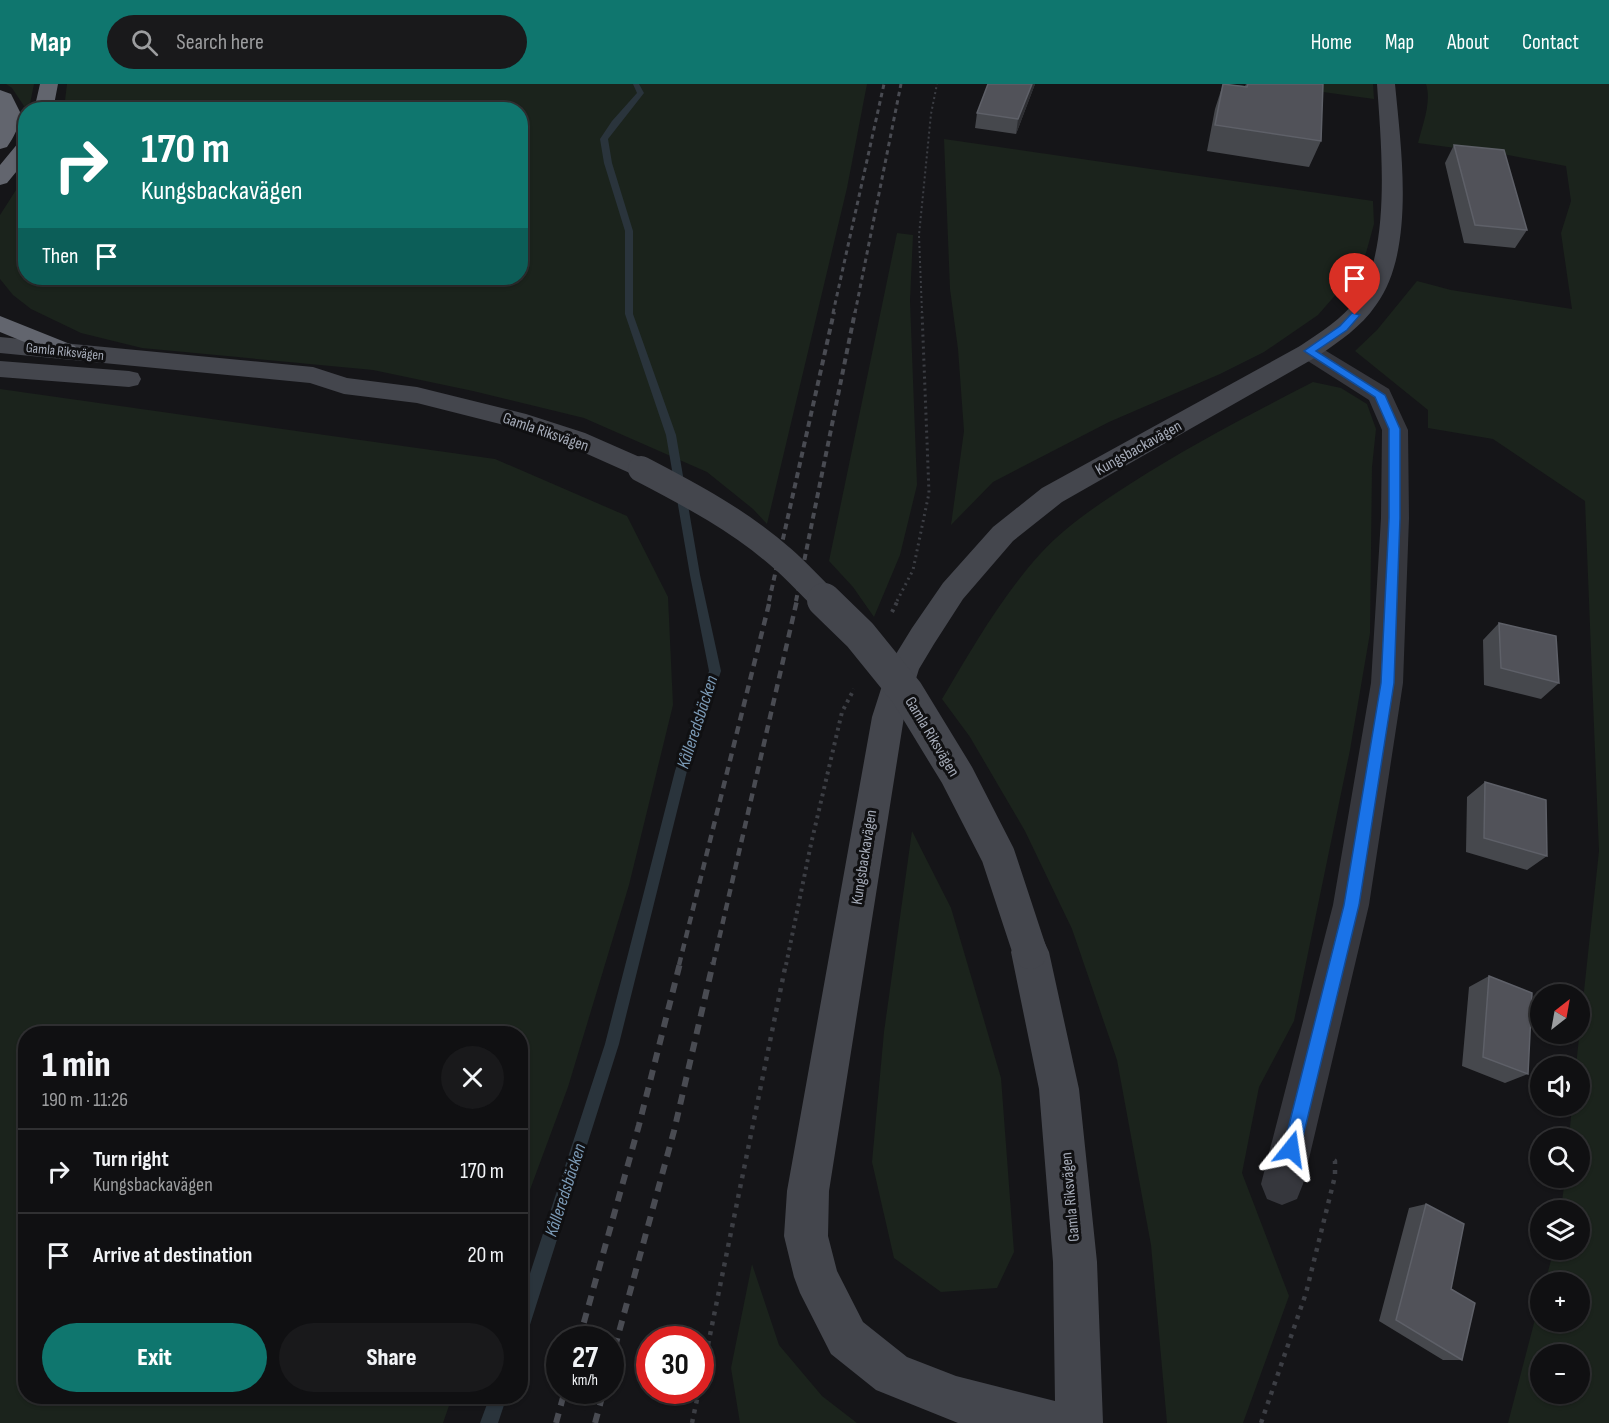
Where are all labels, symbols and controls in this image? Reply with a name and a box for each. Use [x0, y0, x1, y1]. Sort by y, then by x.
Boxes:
search box [107, 15, 527, 69]
text: Map [30, 26, 71, 59]
icon: search [128, 26, 161, 59]
text: Search here [176, 29, 264, 56]
text: Home [1311, 30, 1352, 55]
text: Map [1385, 30, 1414, 55]
text: About [1447, 30, 1489, 55]
text: Contact [1522, 30, 1579, 55]
text: 170 m [141, 124, 230, 175]
icon: right [42, 126, 120, 204]
text: Kungsbackavägen [141, 175, 303, 207]
icon: arrive [90, 240, 123, 273]
text: Then [42, 243, 78, 270]
pin [1329, 253, 1380, 315]
icon: arrive [1338, 262, 1371, 295]
street label: Gamla Riksvägen [25, 339, 105, 364]
street label: Gamla Riksvägen [500, 409, 591, 456]
street label: Kungsbackavägen [1092, 417, 1185, 480]
water label: Kålleredsbäcken [673, 673, 723, 771]
street label: Gamla Riksvägen [900, 693, 963, 780]
street label: Kungsbackavägen [848, 808, 881, 906]
north arrow [1530, 984, 1590, 1044]
map controls [1530, 984, 1590, 1404]
text: 1 min [42, 1044, 110, 1087]
button: close [441, 1046, 504, 1109]
button: sound [1530, 1056, 1590, 1116]
text: 190 m · 11:26 [42, 1088, 128, 1112]
position arrow [1259, 1117, 1323, 1181]
button: search [1530, 1128, 1590, 1188]
water label: Kålleredsbäcken [541, 1141, 591, 1239]
text: Turn right [93, 1146, 169, 1173]
street label: Gamla Riksvägen [1057, 1151, 1084, 1242]
icon: right [42, 1155, 75, 1188]
text: 170 m [460, 1158, 504, 1185]
text: Kungsbackavägen [93, 1173, 213, 1197]
button: layers [1530, 1200, 1590, 1260]
icon: arrive [42, 1239, 75, 1272]
text: Arrive at destination [93, 1242, 252, 1269]
text: 20 m [468, 1242, 504, 1269]
button: + [1530, 1272, 1590, 1332]
button: Exit [42, 1323, 267, 1392]
button: Share [279, 1323, 504, 1392]
speed limit sign: 30 [636, 1326, 714, 1404]
text: 27 [572, 1340, 598, 1376]
button: − [1530, 1344, 1590, 1404]
text: km/h [572, 1371, 598, 1390]

